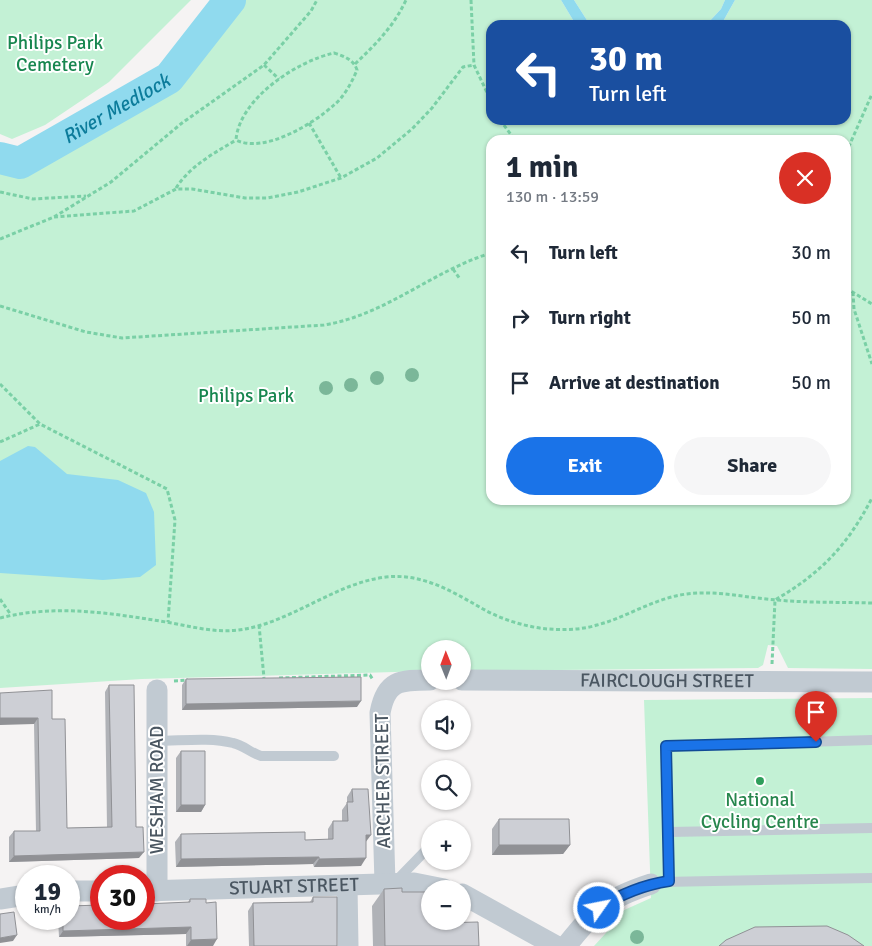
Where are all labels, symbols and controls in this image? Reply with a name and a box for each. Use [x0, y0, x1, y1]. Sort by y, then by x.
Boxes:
park label: Philips Park Cemetery [7, 31, 103, 77]
text: 30 m [589, 37, 663, 80]
icon: left [506, 40, 571, 105]
water label: River Medlock [57, 67, 176, 149]
text: Turn left [589, 80, 667, 107]
text: 1 min [506, 149, 578, 186]
button: close [779, 152, 831, 204]
text: 130 m · 13:59 [506, 187, 599, 207]
icon: left [506, 239, 534, 267]
text: Turn left [549, 241, 618, 265]
text: 30 m [791, 241, 831, 265]
icon: right [506, 304, 534, 332]
text: Turn right [549, 306, 631, 330]
text: 50 m [791, 306, 831, 330]
icon: arrive [506, 369, 534, 397]
text: Arrive at destination [549, 371, 720, 395]
text: 50 m [791, 371, 831, 395]
park label: Philips Park [198, 384, 294, 408]
button: Exit [506, 437, 664, 495]
button: Share [674, 437, 831, 495]
north arrow [421, 640, 471, 690]
map controls [421, 640, 471, 930]
street label: FAIRCLOUGH STREET [580, 669, 755, 693]
pin [795, 691, 837, 742]
icon: arrive [802, 698, 830, 726]
button: sound [421, 700, 471, 750]
street label: ARCHER STREET [370, 713, 396, 849]
street label: WESHAM ROAD [145, 726, 169, 854]
button: search [421, 760, 471, 810]
marker: National Cycling Centre [754, 775, 766, 787]
place label: National Cycling Centre [701, 788, 819, 834]
button: + [421, 820, 471, 870]
speed limit sign: 30 [90, 865, 155, 930]
street label: STUART STREET [229, 873, 360, 900]
text: 19 [34, 876, 61, 907]
button: − [421, 880, 471, 930]
position arrow [572, 881, 624, 933]
text: km/h [34, 902, 61, 917]

